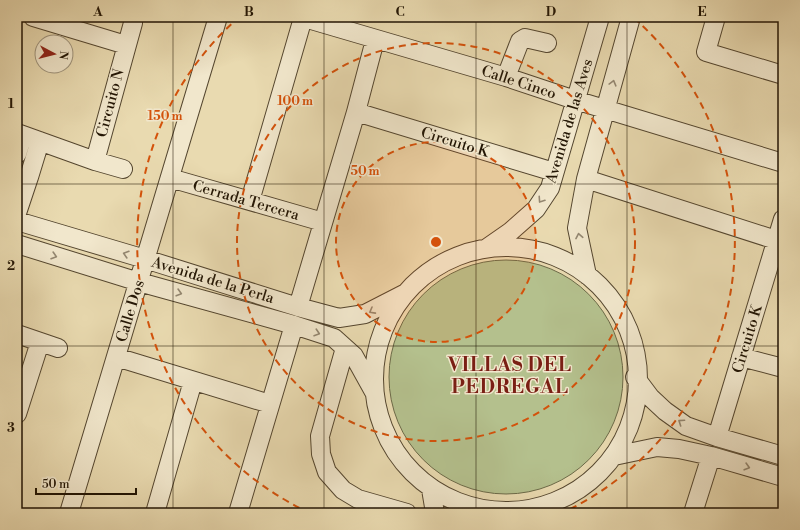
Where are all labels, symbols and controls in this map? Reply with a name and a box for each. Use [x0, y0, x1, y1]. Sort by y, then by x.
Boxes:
text: A [92, 4, 103, 20]
text: B [244, 4, 254, 20]
text: C [395, 4, 405, 20]
text: D [546, 4, 556, 20]
text: E [697, 4, 707, 20]
north arrow [34, 34, 74, 74]
text: N [55, 50, 70, 61]
street label: Avenida de las Aves [541, 57, 597, 187]
street label: Calle Cinco [479, 61, 559, 104]
street label: Circuito N [92, 67, 129, 140]
one-way arrow [608, 80, 617, 87]
text: 100 m [277, 94, 313, 109]
text: 1 [8, 96, 15, 112]
text: 150 m [148, 109, 182, 124]
street label: Circuito K [419, 123, 492, 162]
text: 50 m [350, 164, 380, 179]
street label: Cerrada Tercera [190, 176, 302, 225]
one-way arrow [538, 196, 546, 203]
one-way arrow [575, 233, 584, 239]
centre of rings [429, 235, 443, 249]
one-way arrow [123, 250, 130, 259]
one-way arrow [51, 251, 58, 260]
street label: Avenida de la Perla [148, 253, 277, 308]
text: 2 [7, 258, 15, 274]
street label: Calle Dos [112, 278, 149, 345]
one-way arrow [175, 288, 182, 297]
street label: Circuito K [728, 302, 767, 375]
one-way arrow [369, 306, 376, 314]
one-way arrow [314, 328, 321, 336]
district label: VILLAS DEL PEDREGAL [447, 353, 572, 399]
one-way arrow [678, 419, 685, 427]
text: 3 [7, 420, 15, 436]
one-way arrow [743, 462, 750, 471]
scale bar [36, 470, 136, 496]
text: 50 m [42, 477, 70, 492]

